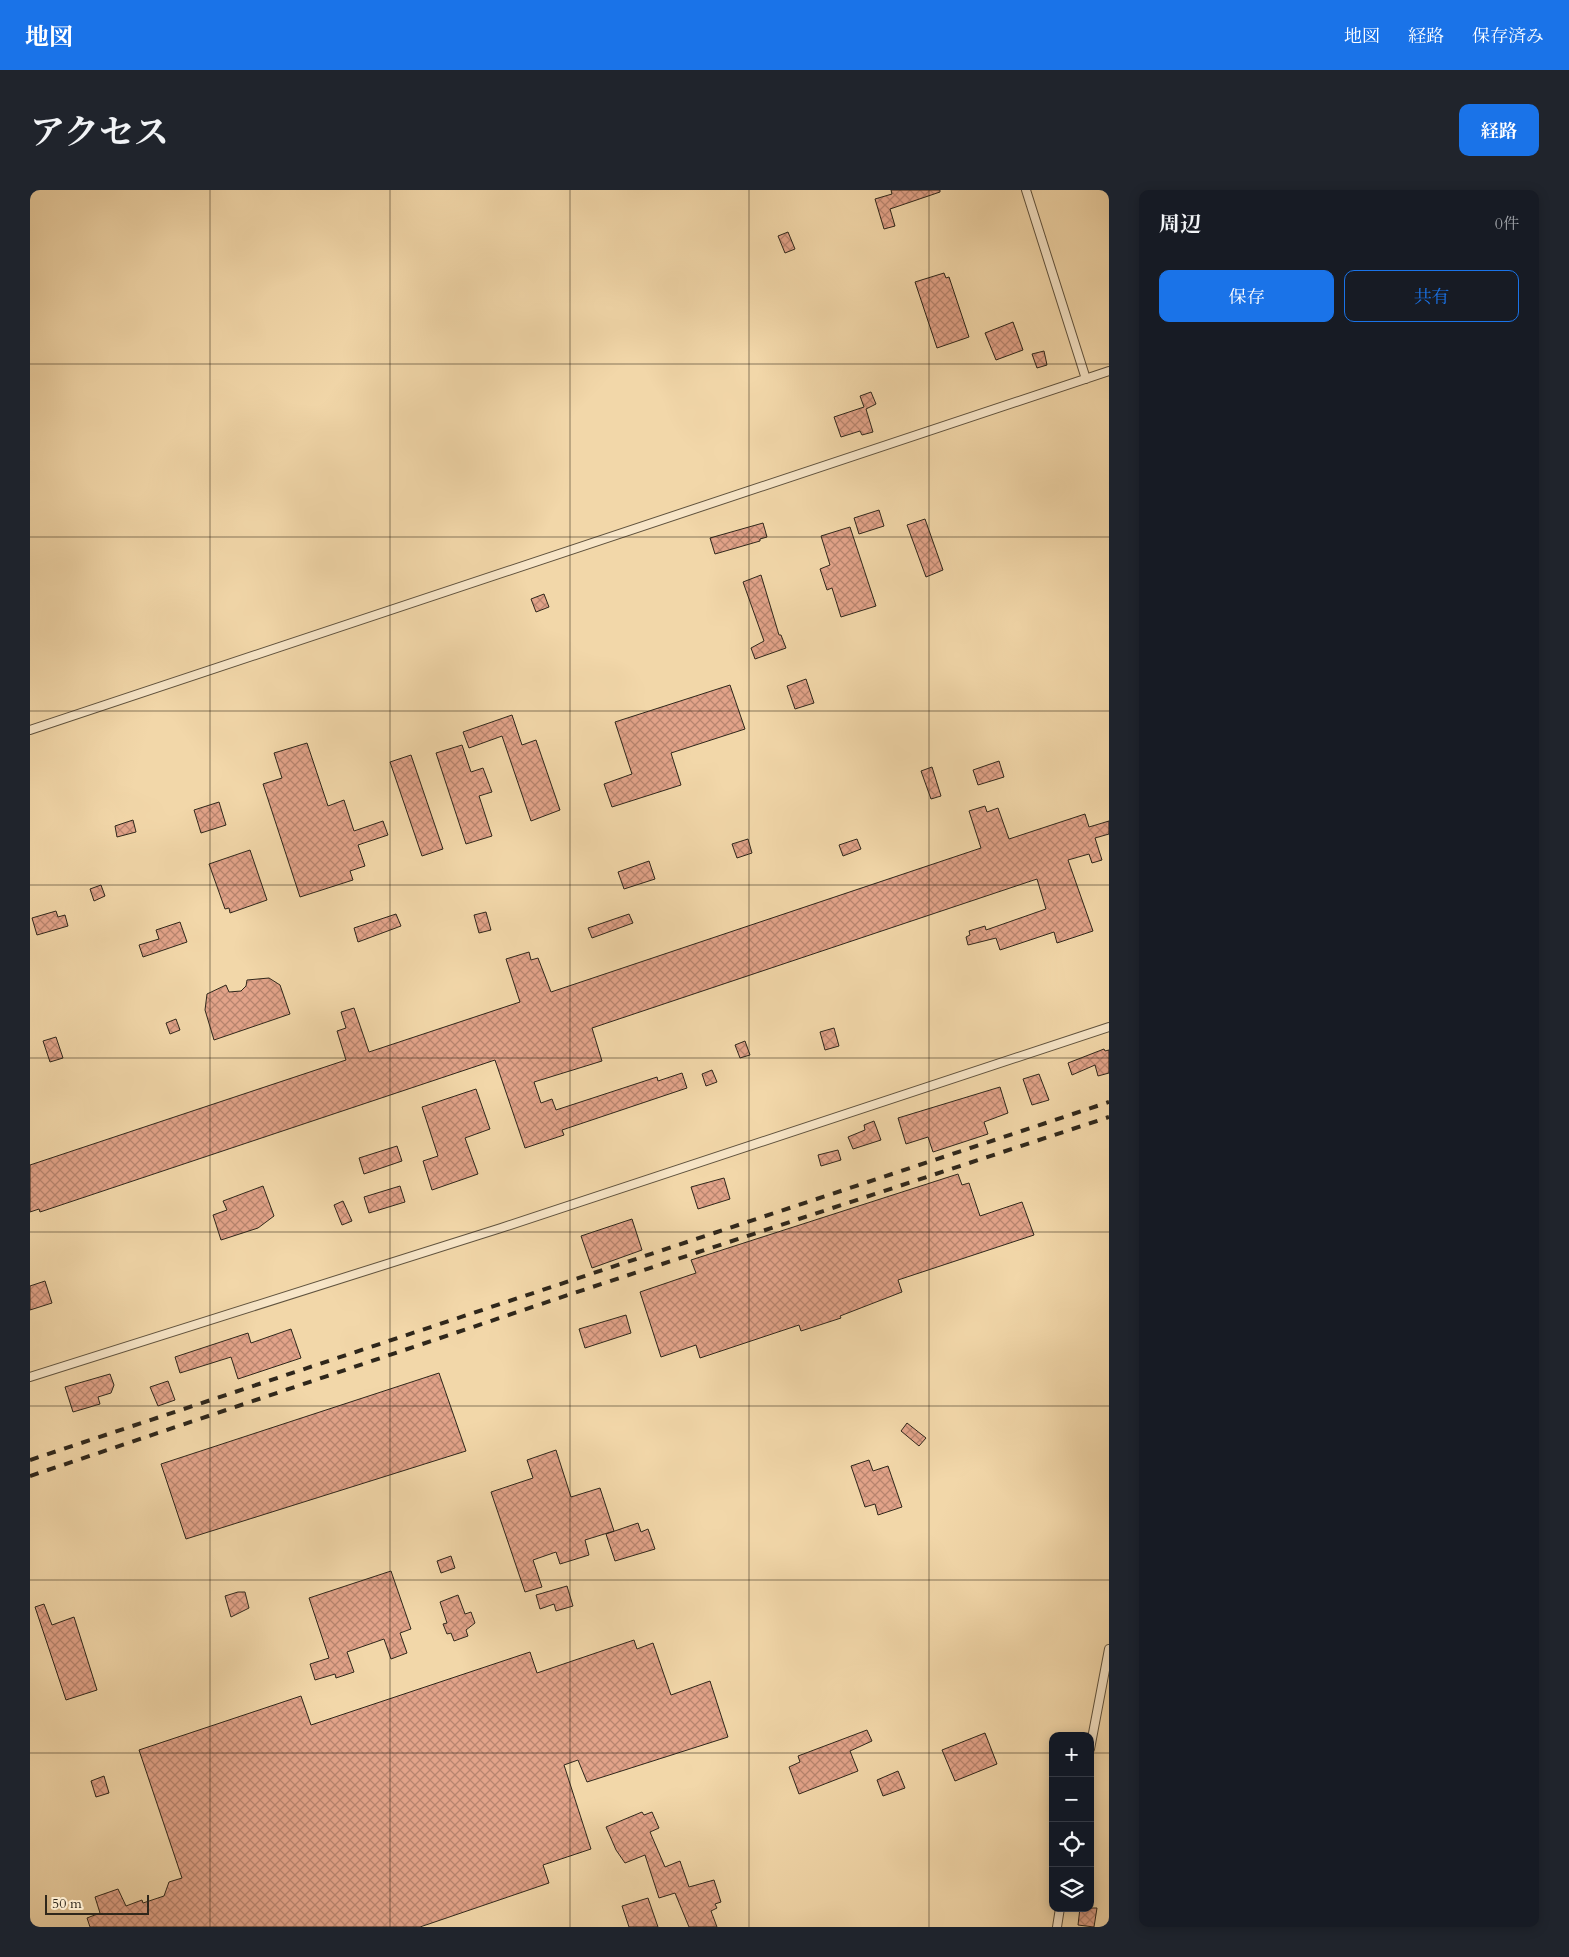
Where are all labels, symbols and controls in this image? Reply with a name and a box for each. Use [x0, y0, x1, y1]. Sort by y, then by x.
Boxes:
text: 地図 [25, 21, 73, 54]
text: 地図 [1344, 24, 1380, 49]
text: 経路 [1408, 24, 1444, 49]
text: 保存済み [1472, 24, 1544, 49]
button: 経路 [1459, 104, 1539, 156]
text: アクセス [30, 109, 169, 157]
text: 周辺 [1159, 210, 1201, 239]
text: 0件 [1495, 213, 1519, 235]
button: 保存 [1159, 270, 1334, 322]
button: 共有 [1344, 270, 1519, 322]
map controls [1049, 1732, 1094, 1912]
button: + [1049, 1732, 1094, 1777]
button: − [1049, 1777, 1094, 1822]
button: locate [1049, 1822, 1094, 1867]
button: layers [1049, 1867, 1094, 1912]
scale bar [45, 1892, 149, 1915]
text: 50 m [52, 1894, 82, 1913]

